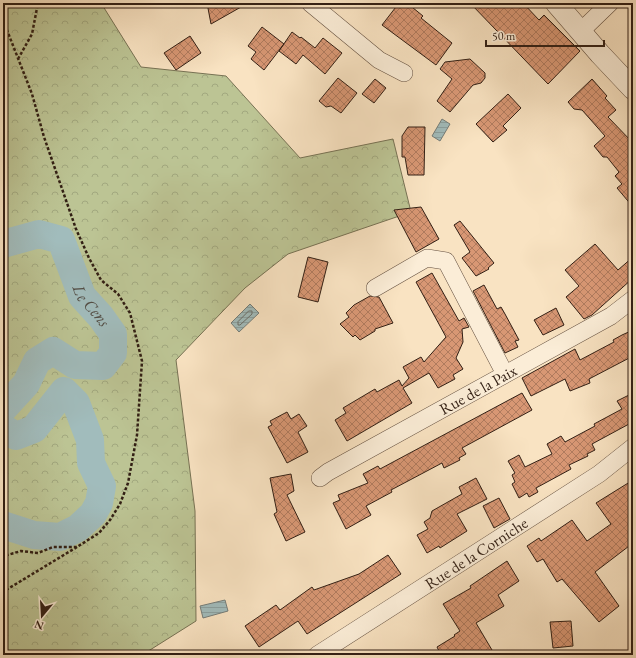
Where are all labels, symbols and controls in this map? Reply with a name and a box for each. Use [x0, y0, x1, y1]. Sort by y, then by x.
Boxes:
scale bar [486, 22, 604, 48]
text: 50 m [492, 28, 516, 44]
water label: Le Cens [67, 280, 116, 331]
street label: Rue de la Paix [435, 360, 521, 420]
street label: Rue de la Corniche [421, 513, 532, 594]
north arrow [22, 596, 62, 636]
text: N [32, 617, 45, 634]

